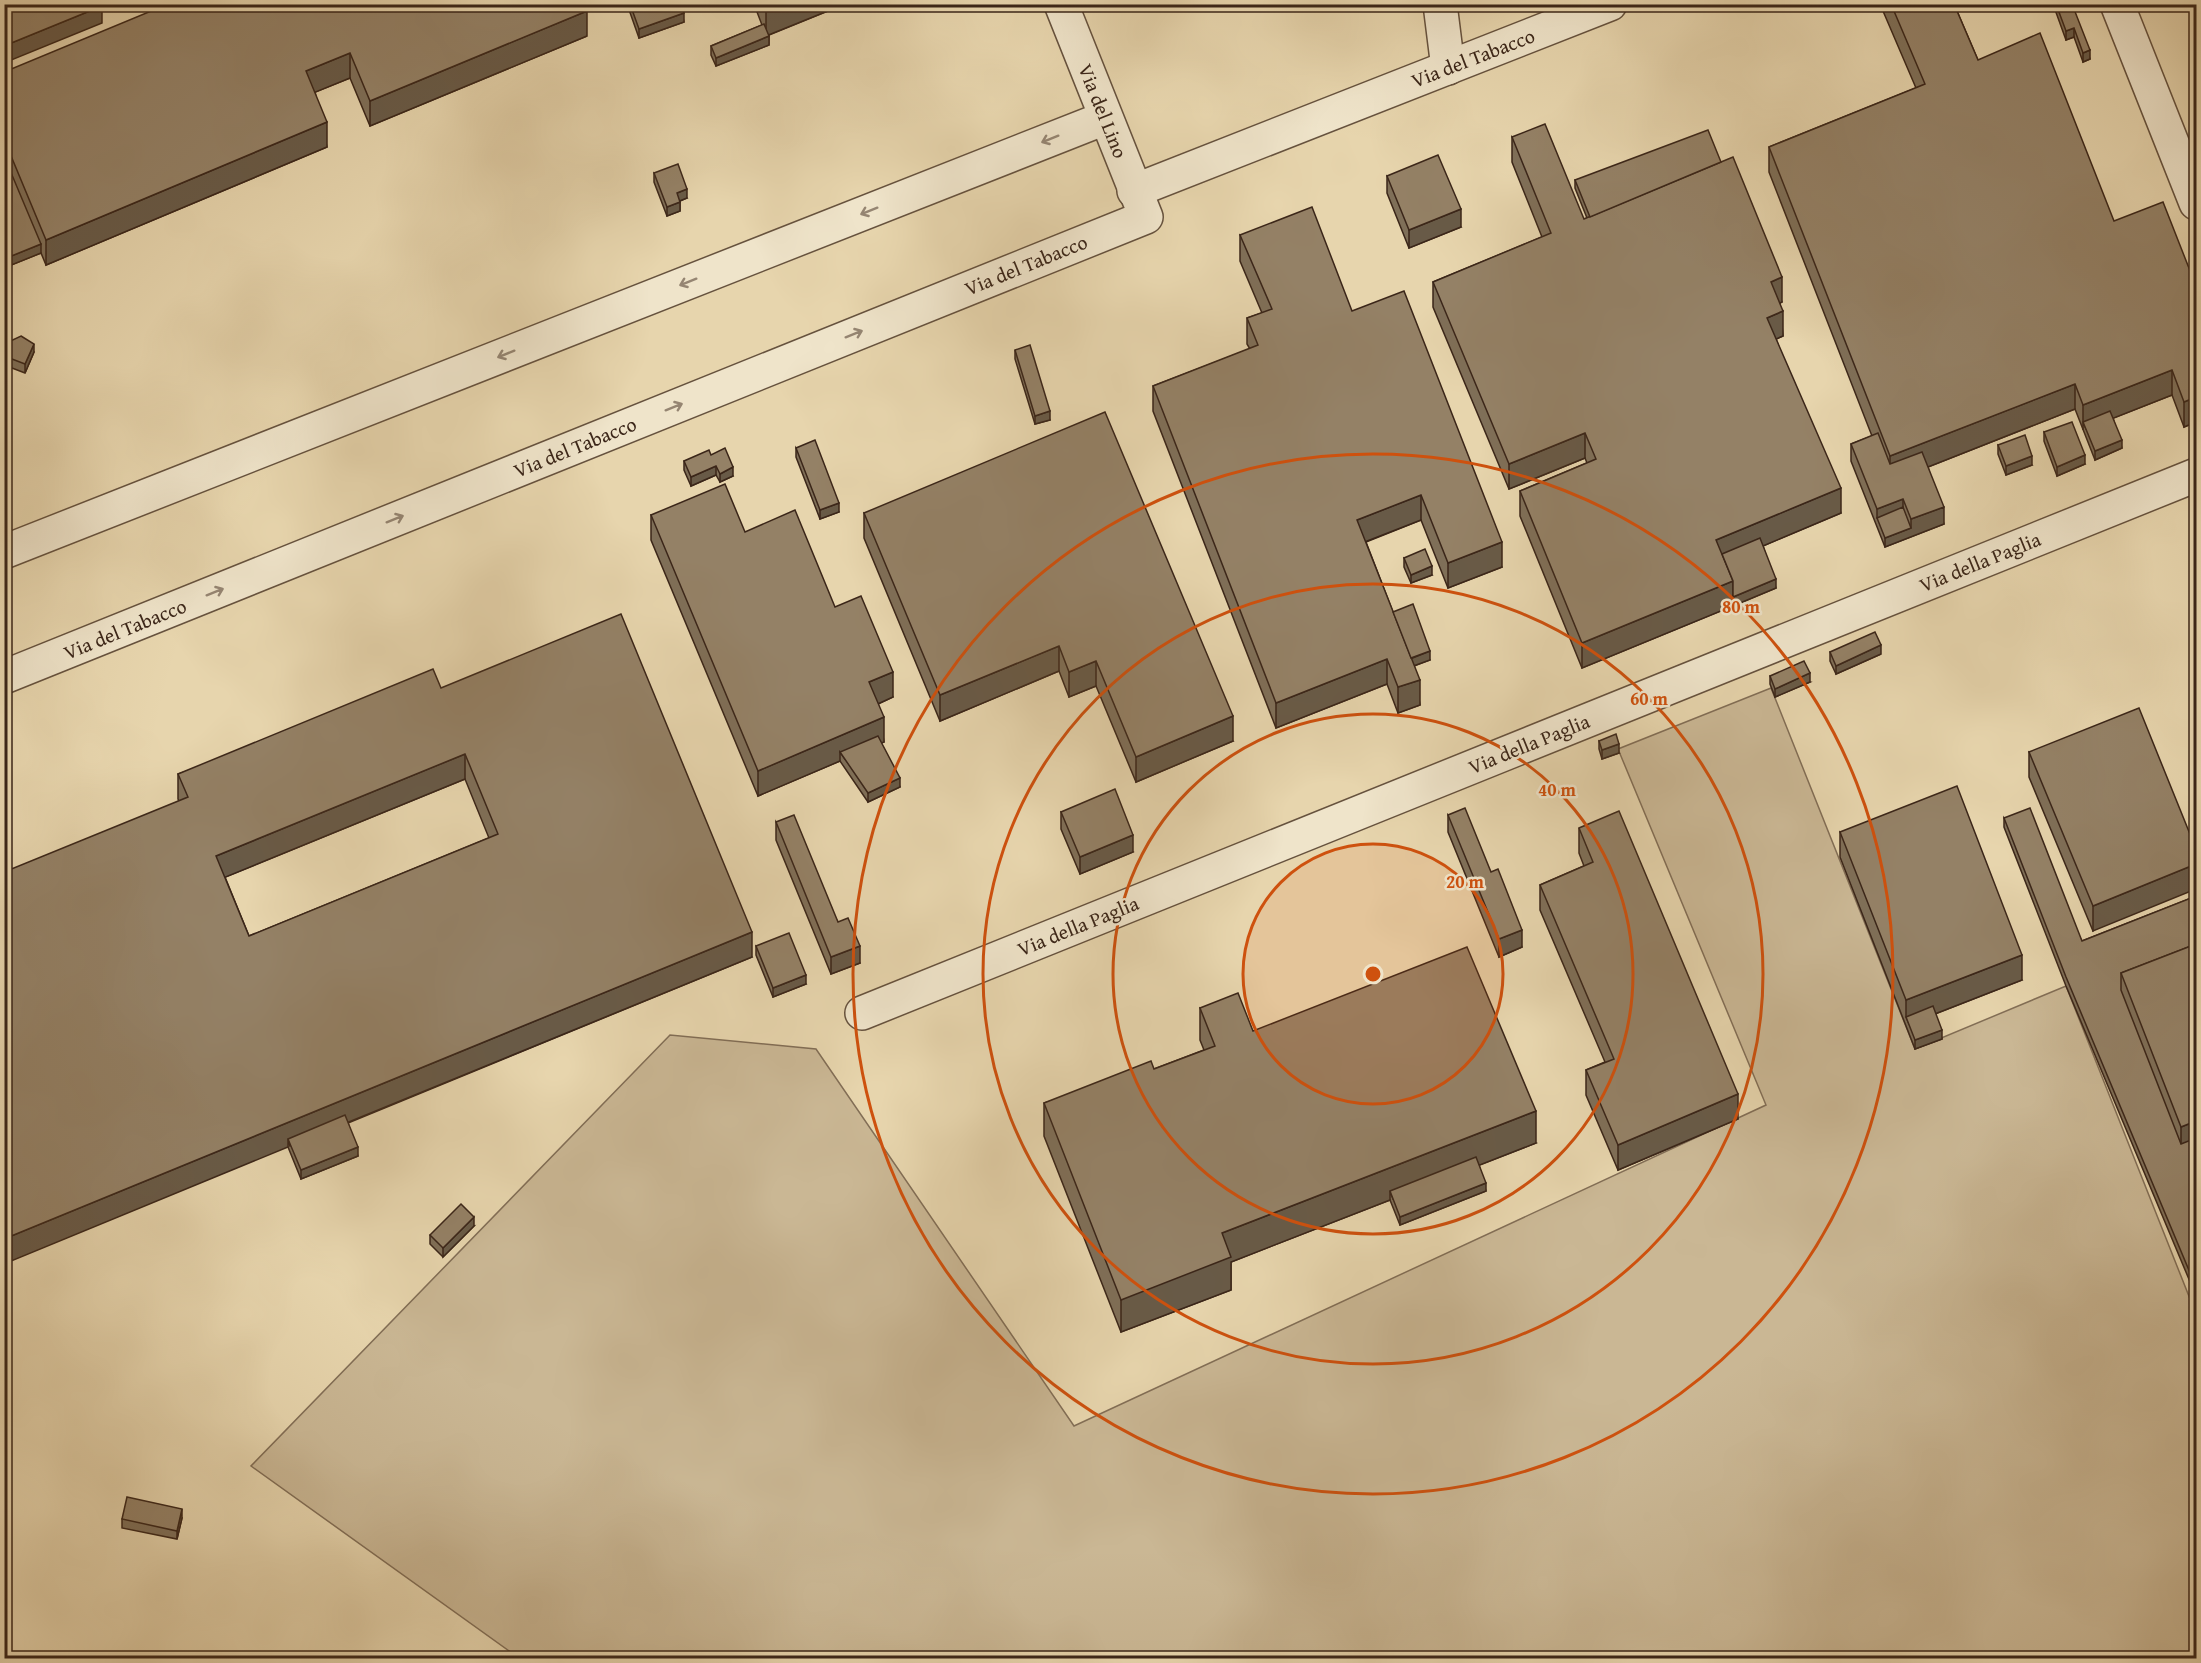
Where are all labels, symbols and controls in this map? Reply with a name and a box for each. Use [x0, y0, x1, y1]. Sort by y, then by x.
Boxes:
street label: Via del Tabacco [1407, 21, 1539, 94]
street label: Via del Lino [1071, 59, 1136, 162]
one-way arrow [1042, 134, 1060, 145]
one-way arrow [860, 206, 879, 217]
street label: Via del Tabacco [960, 227, 1092, 302]
one-way arrow [679, 278, 697, 289]
one-way arrow [845, 328, 863, 339]
one-way arrow [498, 349, 516, 360]
one-way arrow [664, 401, 682, 412]
street label: Via del Tabacco [509, 409, 641, 484]
one-way arrow [386, 513, 404, 524]
street label: Via della Paglia [1915, 524, 2045, 599]
one-way arrow [205, 586, 223, 597]
street label: Via del Tabacco [59, 591, 191, 666]
text: 80 m [1722, 593, 1761, 620]
text: 60 m [1630, 685, 1669, 712]
street label: Via della Paglia [1464, 706, 1594, 781]
text: 40 m [1538, 776, 1577, 803]
text: 20 m [1446, 868, 1485, 895]
street label: Via della Paglia [1013, 888, 1143, 963]
centre of rings [1363, 964, 1383, 984]

